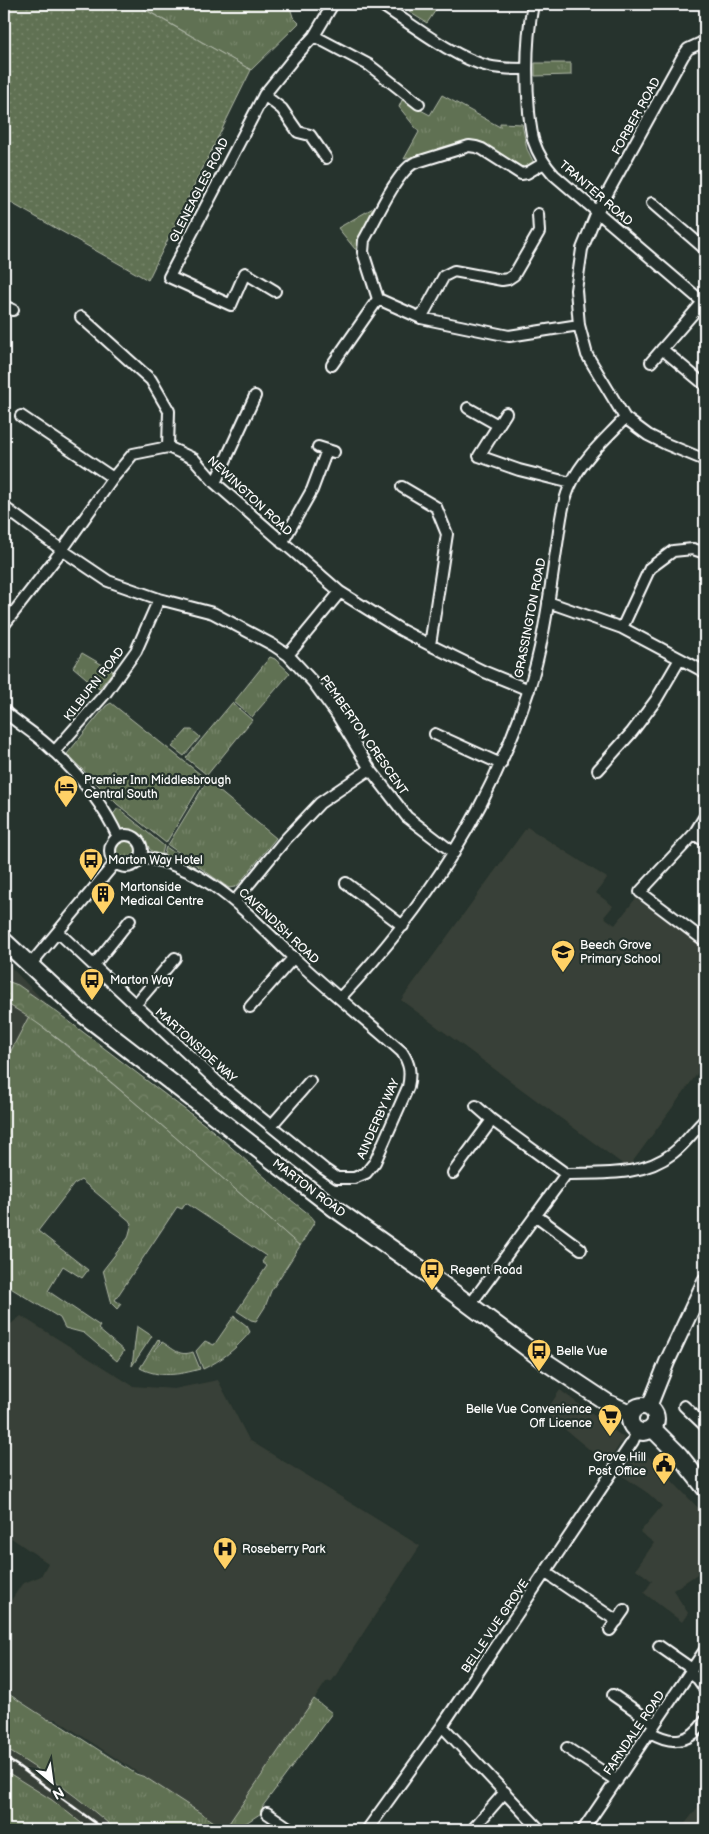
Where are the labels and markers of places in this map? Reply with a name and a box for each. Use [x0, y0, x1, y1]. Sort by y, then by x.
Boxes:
place label: Premier Inn Middlesbrough Central South [84, 773, 231, 802]
hotel icon: Premier Inn Middlesbrough Central South [53, 774, 79, 808]
bus stop icon: Marton Way Hotel [78, 847, 104, 881]
place label: Marton Way Hotel [108, 853, 203, 868]
place label: Martonside Medical Centre [120, 880, 204, 909]
building icon: Martonside Medical Centre [90, 881, 116, 915]
place label: Beech Grove Primary School [580, 938, 661, 967]
school or university icon: Beech Grove Primary School [550, 939, 576, 973]
bus stop icon: Marton Way [79, 967, 105, 1001]
place label: Marton Way [110, 973, 174, 988]
bus stop icon: Regent Road [419, 1257, 445, 1291]
place label: Regent Road [450, 1263, 523, 1278]
bus stop icon: Belle Vue [526, 1338, 552, 1372]
place label: Belle Vue [556, 1344, 607, 1359]
place label: Belle Vue Convenience Off Licence [466, 1402, 592, 1431]
supermarket icon: Belle Vue Convenience Off Licence [597, 1403, 623, 1437]
place label: Grove Hill Post Office [588, 1450, 646, 1479]
public building icon: Grove Hill Post Office [651, 1451, 677, 1485]
hospital icon: Roseberry Park [212, 1536, 238, 1570]
place label: Roseberry Park [242, 1542, 326, 1557]

